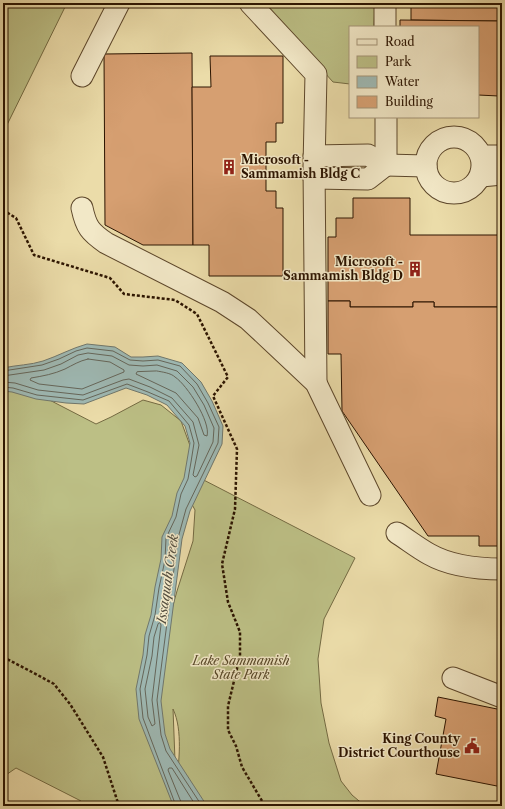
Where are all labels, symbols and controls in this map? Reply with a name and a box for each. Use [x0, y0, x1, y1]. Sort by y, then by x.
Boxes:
legend [349, 26, 479, 118]
text: Road [385, 34, 415, 49]
text: Park [385, 54, 412, 69]
text: Water [384, 74, 419, 89]
text: Building [385, 94, 433, 109]
place label: Microsoft - Sammamish Bldg C [241, 152, 360, 181]
building icon: Microsoft - Sammamish Bldg C [220, 158, 238, 176]
place label: Microsoft - Sammamish Bldg D [283, 254, 403, 283]
building icon: Microsoft - Sammamish Bldg D [406, 260, 424, 278]
water label: Issaquah Creek [153, 533, 181, 626]
park label: Lake Sammamish State Park [192, 653, 290, 682]
place label: King County District Courthouse [338, 731, 461, 760]
public building icon: King County District Courthouse [463, 737, 481, 755]

